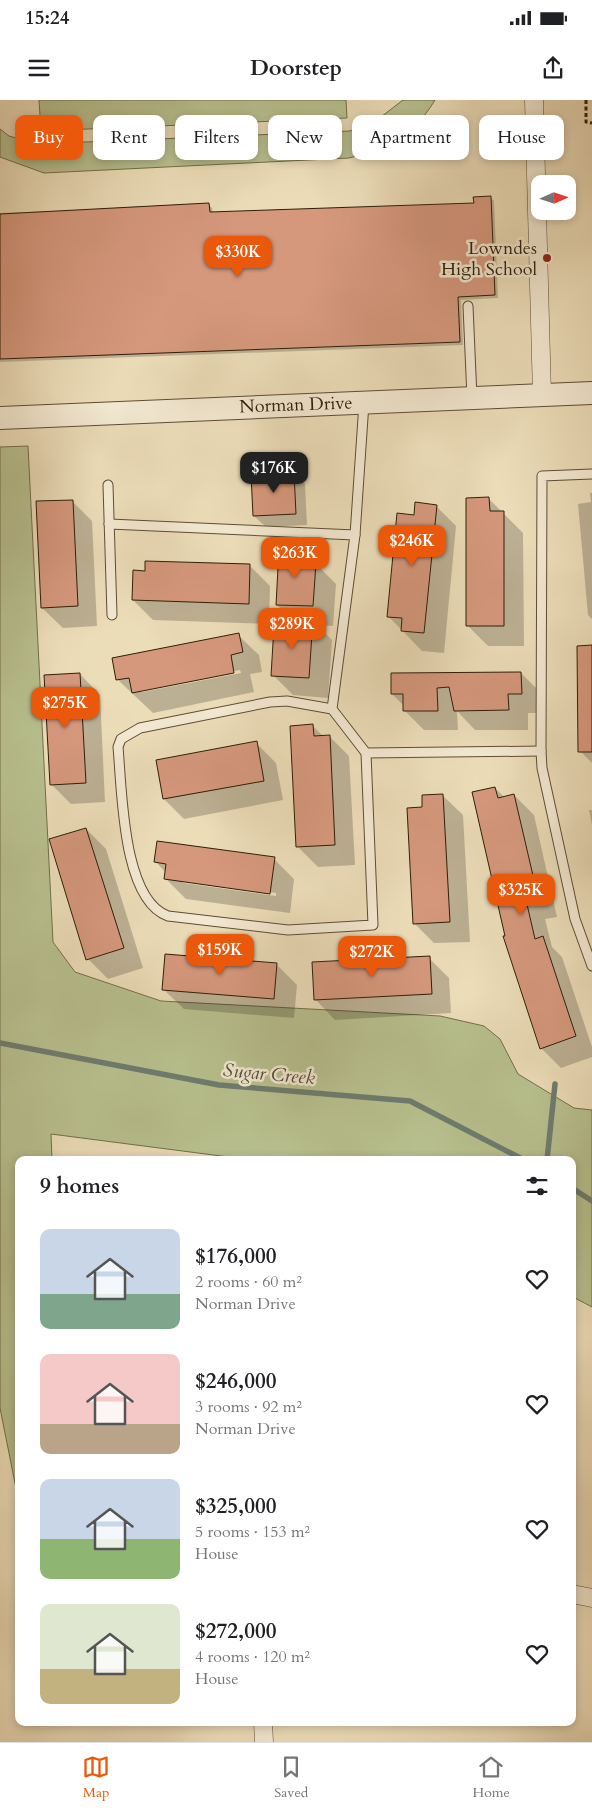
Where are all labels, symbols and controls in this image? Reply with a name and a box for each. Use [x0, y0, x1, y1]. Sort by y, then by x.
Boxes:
text: 15:24 [25, 5, 69, 31]
text: Doorstep [250, 53, 342, 83]
icon: menu [25, 54, 53, 82]
icon: share [539, 54, 567, 82]
chip: Buy [15, 115, 83, 160]
chip: Rent [93, 115, 165, 160]
chip: Filters [175, 115, 258, 160]
chip: New [268, 115, 342, 160]
chip: Apartment [352, 115, 469, 160]
chip: House [479, 115, 564, 160]
north arrow [531, 175, 576, 220]
map controls [531, 175, 576, 220]
pin: $330K [203, 236, 273, 278]
place label: Lowndes High School [441, 236, 537, 282]
text: $330K [215, 241, 261, 263]
marker: Lowndes High School [541, 252, 553, 264]
street label: Norman Drive [239, 391, 353, 419]
pin: $176K [239, 452, 309, 494]
text: $176K [251, 457, 297, 479]
pin: $246K [377, 524, 447, 567]
text: $246K [389, 530, 435, 552]
pin: $263K [260, 536, 330, 579]
text: $263K [272, 542, 318, 564]
pin: $289K [257, 608, 327, 650]
text: $289K [269, 613, 315, 635]
pin: $275K [30, 686, 100, 729]
text: $275K [42, 692, 88, 714]
pin: $325K [486, 874, 556, 916]
text: $325K [498, 879, 544, 901]
pin: $159K [185, 934, 255, 976]
pin: $272K [337, 936, 407, 978]
text: $159K [197, 939, 243, 961]
text: $272K [349, 941, 395, 963]
water label: Sugar Creek [222, 1057, 317, 1091]
text: 9 homes [40, 1172, 119, 1201]
icon: filters [523, 1172, 551, 1200]
text: $176,000 [195, 1242, 276, 1271]
icon: home [80, 1249, 140, 1309]
icon: heart [523, 1265, 551, 1293]
text: 2 rooms · 60 m² [195, 1271, 302, 1293]
text: Norman Drive [195, 1293, 296, 1315]
text: $246,000 [195, 1367, 276, 1396]
icon: home [80, 1374, 140, 1434]
icon: heart [523, 1390, 551, 1418]
text: 3 rooms · 92 m² [195, 1396, 302, 1418]
text: Norman Drive [195, 1418, 296, 1440]
text: $325,000 [195, 1492, 276, 1521]
icon: home [80, 1499, 140, 1559]
icon: heart [523, 1515, 551, 1543]
text: 5 rooms · 153 m² [195, 1521, 310, 1543]
text: House [195, 1543, 238, 1565]
text: $272,000 [195, 1617, 276, 1646]
icon: home [80, 1624, 140, 1684]
icon: heart [523, 1640, 551, 1668]
text: 4 rooms · 120 m² [195, 1646, 310, 1668]
text: House [195, 1668, 238, 1690]
tab: Map [82, 1753, 110, 1802]
tab: Saved [274, 1753, 308, 1802]
tab: Home [472, 1753, 510, 1802]

